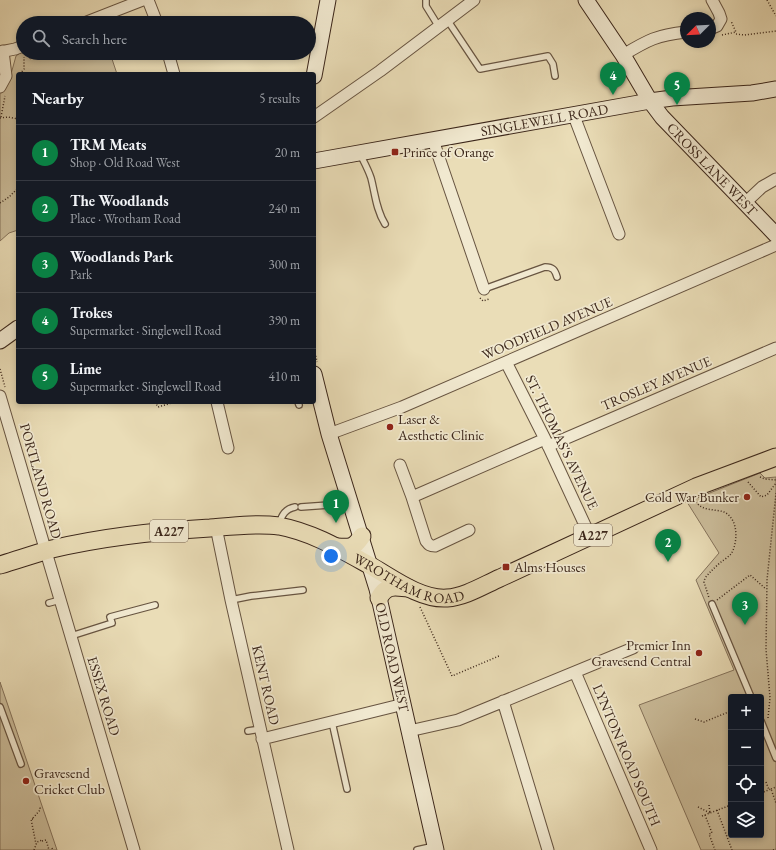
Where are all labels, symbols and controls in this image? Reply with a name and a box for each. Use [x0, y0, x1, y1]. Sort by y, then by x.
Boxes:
north arrow [680, 12, 716, 48]
search box [16, 16, 316, 60]
icon: search [30, 27, 52, 49]
text: Search here [62, 29, 127, 48]
pin: 4 [600, 62, 626, 95]
pin: 5 [664, 72, 690, 105]
text: Nearby [32, 87, 84, 109]
text: 5 results [259, 90, 300, 107]
street label: SINGLEWELL ROAD [479, 100, 610, 140]
street label: CROSS LANE WEST [663, 119, 762, 220]
text: TRM Meats [70, 135, 146, 154]
place label: Prince of Orange [403, 143, 495, 161]
text: 1 [42, 144, 48, 161]
text: 20 m [275, 144, 300, 161]
marker: Prince of Orange [390, 147, 400, 157]
text: Shop · Old Road West [70, 154, 180, 171]
text: The Woodlands [70, 191, 169, 210]
text: 2 [42, 200, 48, 217]
text: 240 m [269, 200, 300, 217]
text: Place · Wrotham Road [70, 210, 181, 227]
text: Woodlands Park [70, 247, 173, 266]
text: 3 [42, 256, 48, 273]
text: 300 m [269, 256, 300, 273]
text: Park [70, 266, 92, 283]
street label: WOODFIELD AVENUE [479, 292, 615, 364]
text: Trokes [70, 303, 112, 322]
text: 4 [42, 312, 48, 329]
text: 390 m [269, 312, 300, 329]
text: Supermarket · Singlewell Road [70, 322, 221, 339]
street label: TROSLEY AVENUE [598, 352, 714, 414]
text: Lime [70, 359, 102, 378]
text: 5 [42, 368, 48, 385]
text: 410 m [269, 368, 300, 385]
street label: ST. THOMAS'S AVENUE [522, 372, 602, 512]
text: Supermarket · Singlewell Road [70, 378, 221, 395]
place label: Laser & Aesthetic Clinic [397, 410, 485, 444]
street label: PORTLAND ROAD [16, 421, 66, 541]
marker: Laser & Aesthetic Clinic [385, 422, 395, 432]
place label: Cold War Bunker [645, 488, 739, 506]
pin: 1 [323, 490, 349, 523]
marker: Cold War Bunker [742, 492, 752, 502]
road number: A227 [150, 520, 188, 542]
road number: A227 [574, 524, 612, 546]
pin: 2 [655, 529, 681, 562]
your location [321, 546, 341, 566]
street label: WROTHAM ROAD [350, 549, 467, 607]
place label: Alms Houses [513, 558, 586, 576]
marker: Alms Houses [501, 562, 511, 572]
pin: 3 [732, 592, 758, 625]
street label: OLD ROAD WEST [371, 600, 414, 714]
place label: Premier Inn Gravesend Central [592, 636, 692, 670]
street label: KENT ROAD [248, 643, 284, 727]
marker: Premier Inn Gravesend Central [694, 648, 704, 658]
street label: ESSEX ROAD [83, 654, 125, 738]
street label: LYNTON ROAD SOUTH [589, 681, 665, 829]
map controls [728, 694, 764, 838]
button: + [728, 694, 764, 730]
button: − [728, 730, 764, 766]
place label: Gravesend Cricket Club [34, 764, 105, 798]
button: locate [728, 766, 764, 802]
marker: Gravesend Cricket Club [21, 776, 31, 786]
button: layers [728, 802, 764, 838]

